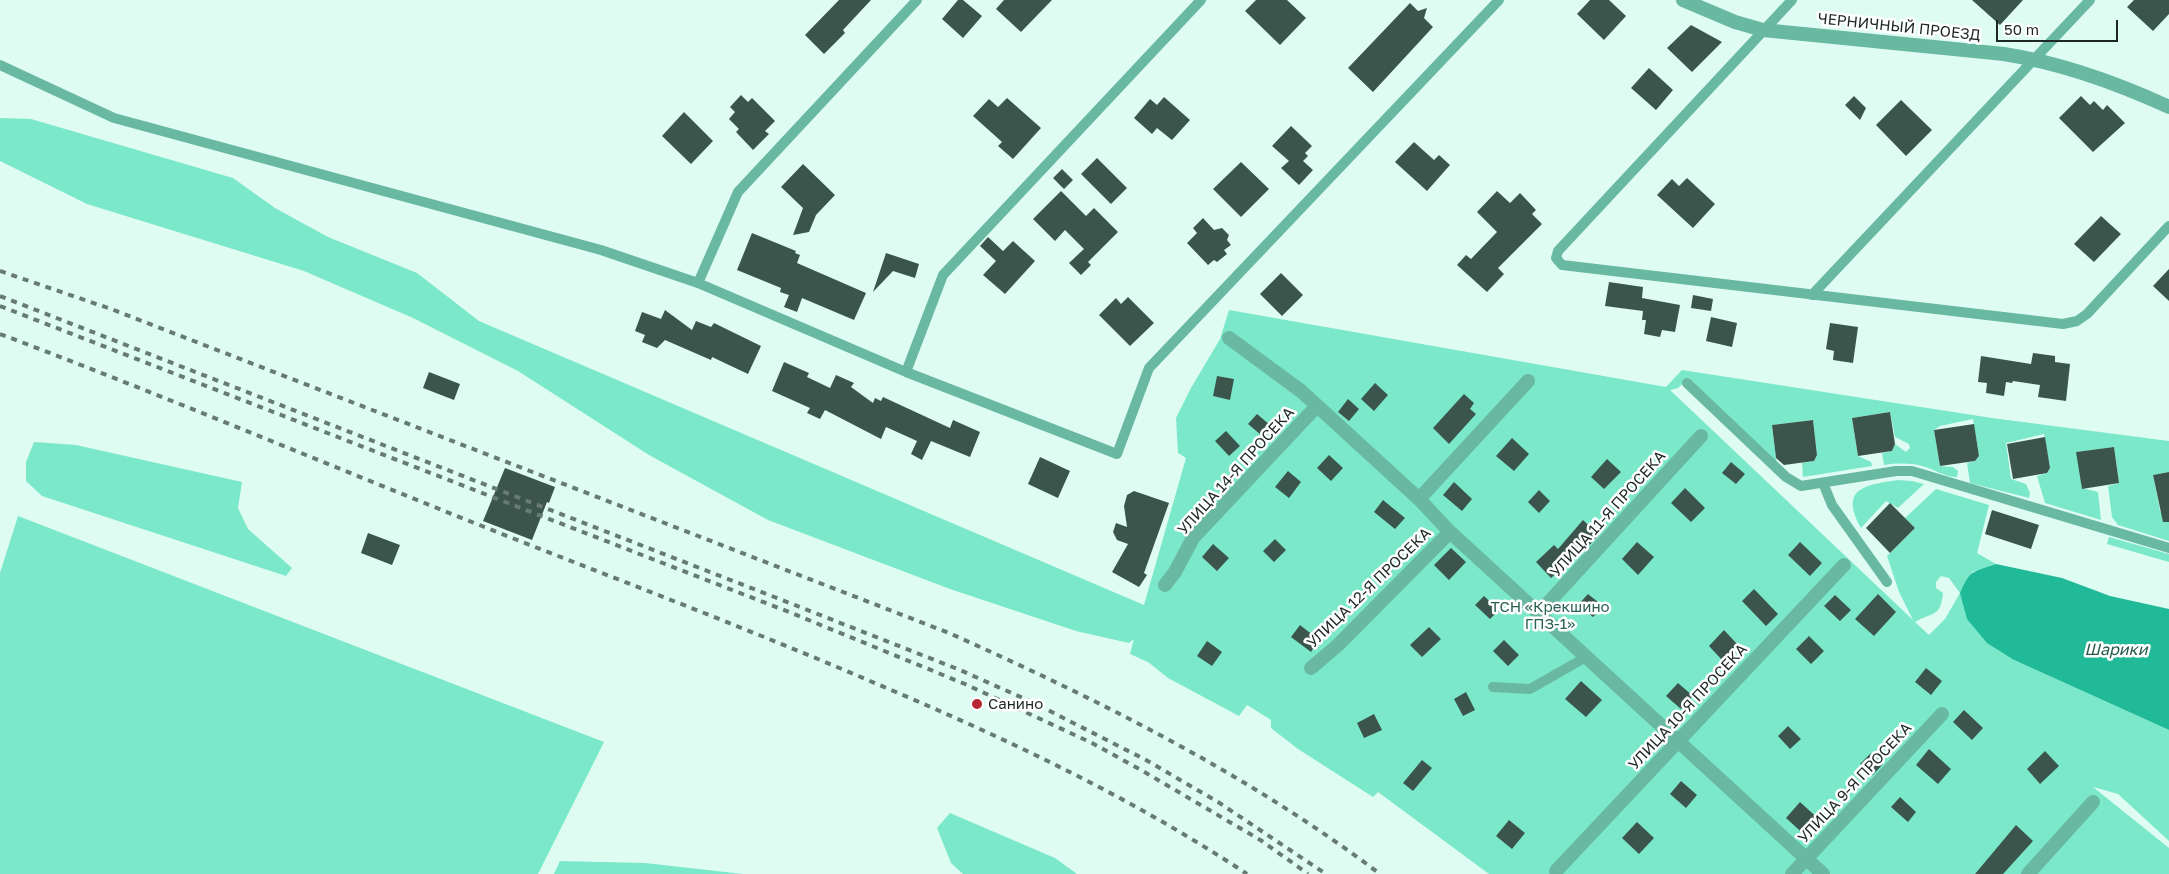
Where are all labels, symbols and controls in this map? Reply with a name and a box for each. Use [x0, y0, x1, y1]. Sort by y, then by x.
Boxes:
street label: ЧЕРНИЧНЫЙ ПРОЕЗД [1817, 10, 1981, 44]
scale bar [1999, 10, 2122, 42]
text: 50 m [2004, 20, 2039, 38]
street label: УЛИЦА 14-Я ПРОСЕКА [1174, 403, 1298, 539]
street label: УЛИЦА 11-Я ПРОСЕКА [1547, 447, 1669, 581]
street label: УЛИЦА 12-Я ПРОСЕКА [1303, 524, 1435, 652]
park label: ТСН «Крекшино ГПЗ-1» [1490, 598, 1610, 633]
street label: УЛИЦА 10-Я ПРОСЕКА [1625, 640, 1751, 774]
water label: Шарики [2084, 640, 2148, 660]
place label: Санино [988, 695, 1043, 713]
marker: Санино [970, 697, 984, 711]
street label: УЛИЦА 9-Я ПРОСЕКА [1794, 719, 1916, 847]

